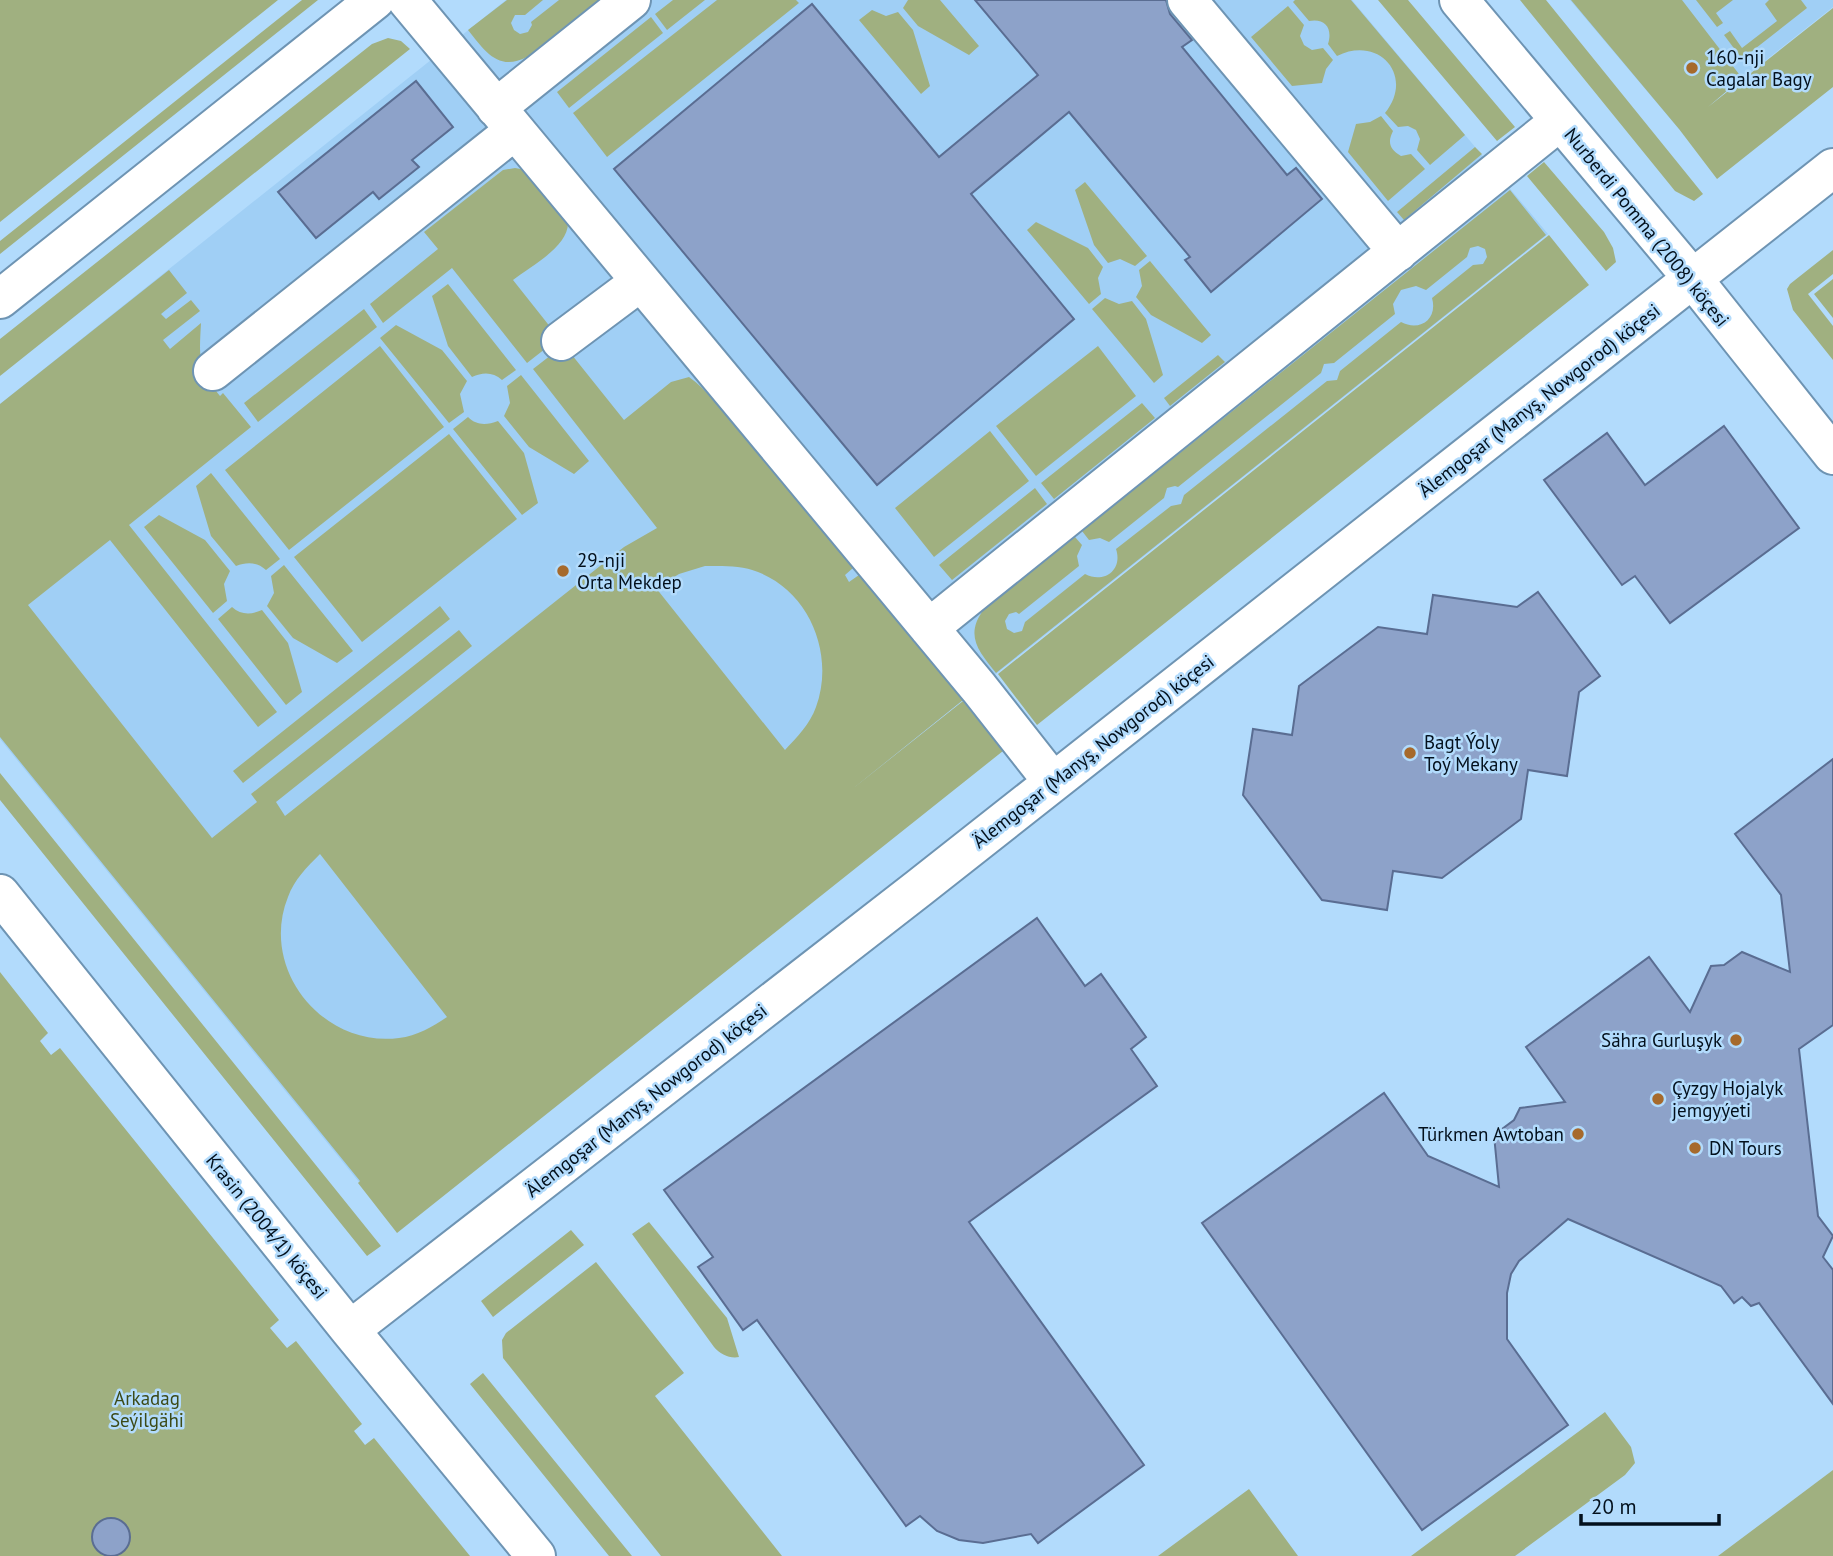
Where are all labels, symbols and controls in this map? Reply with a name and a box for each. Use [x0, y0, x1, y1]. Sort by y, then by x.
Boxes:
place label: 160-nji Cagalar Bagy [1706, 45, 1812, 91]
marker: 160-nji Cagalar Bagy [1684, 60, 1700, 76]
street label: Nurberdi Pomma (2008) köçesi [1559, 123, 1735, 331]
street label: Älemgoşar (Manyş, Nowgorod) köçesi [1413, 298, 1665, 502]
place label: 29-nji Orta Mekdep [577, 548, 682, 594]
marker: 29-nji Orta Mekdep [555, 563, 571, 579]
street label: Älemgoşar (Manyş, Nowgorod) köçesi [967, 649, 1219, 853]
place label: Bagt Ýoly Toý Mekany [1424, 730, 1518, 776]
marker: Bagt Ýoly Toý Mekany [1402, 745, 1418, 761]
street label: Älemgoşar (Manyş, Nowgorod) köçesi [520, 998, 772, 1202]
place label: Sähra Gurluşyk [1601, 1028, 1722, 1052]
marker: Sähra Gurluşyk [1728, 1032, 1744, 1048]
place label: Çyzgy Hojalyk jemgyýeti [1672, 1076, 1783, 1122]
marker: Çyzgy Hojalyk jemgyýeti [1650, 1091, 1666, 1107]
place label: Türkmen Awtoban [1418, 1122, 1564, 1146]
marker: Türkmen Awtoban [1570, 1126, 1586, 1142]
place label: DN Tours [1709, 1136, 1782, 1160]
marker: DN Tours [1687, 1140, 1703, 1156]
street label: Krasin (2004/1) köçesi [201, 1149, 333, 1303]
park label: Arkadag Seýilgähi [110, 1386, 184, 1432]
scale bar [1581, 1482, 1719, 1526]
text: 20 m [1591, 1493, 1637, 1520]

